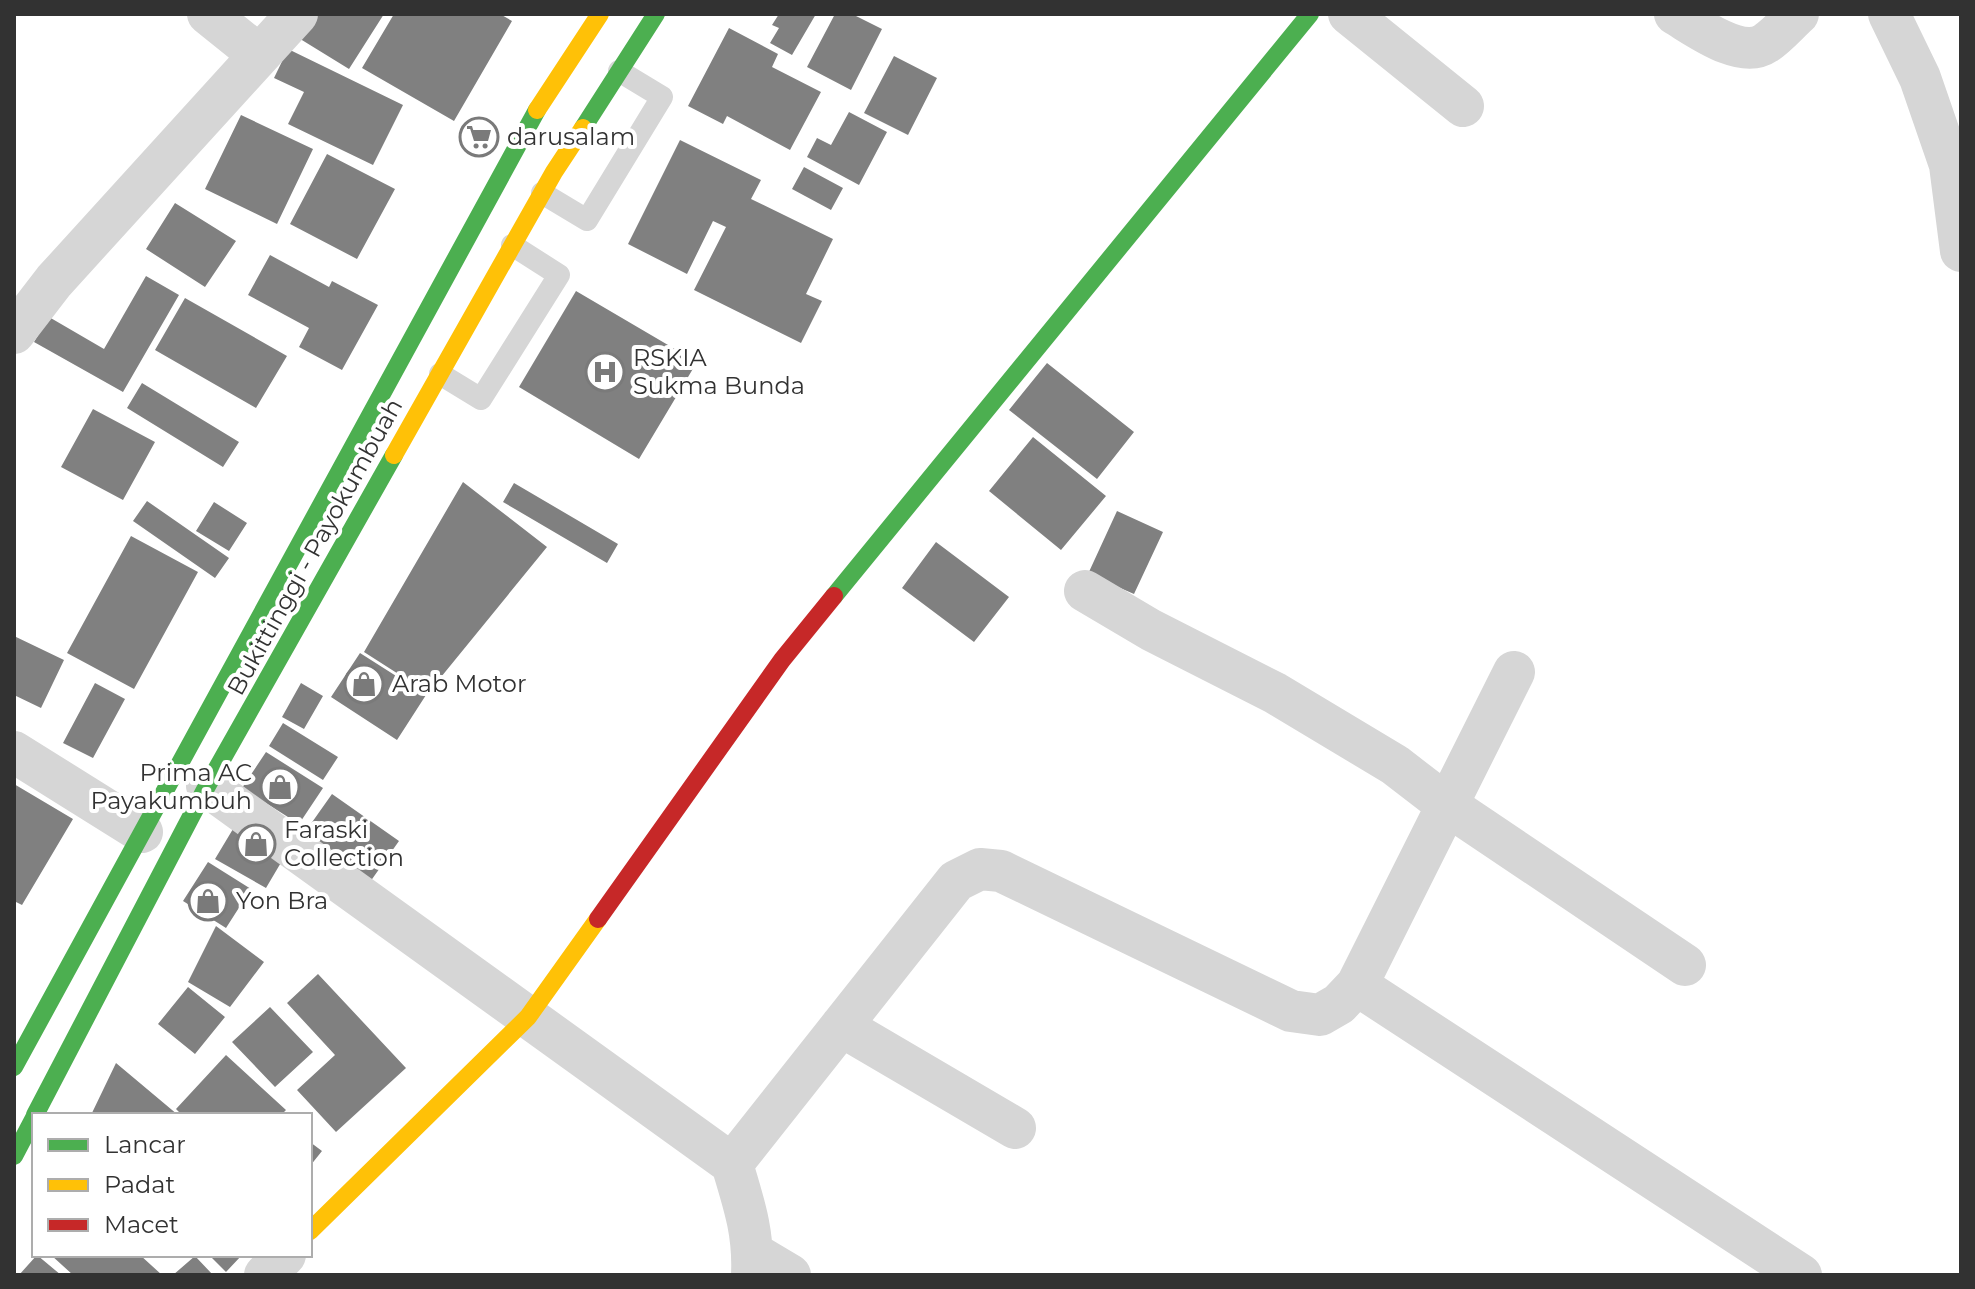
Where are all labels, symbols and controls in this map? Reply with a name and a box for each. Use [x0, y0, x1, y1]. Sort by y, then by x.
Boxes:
supermarket icon: darusalam [458, 116, 500, 158]
place label: darusalam [507, 122, 635, 151]
place label: RSKIA Sukma Bunda [633, 343, 805, 400]
hospital icon: RSKIA Sukma Bunda [584, 351, 626, 393]
street label: Bukittinggi - Payokumbuah [221, 393, 408, 700]
shop icon: Arab Motor [343, 663, 385, 705]
place label: Arab Motor [392, 669, 527, 698]
place label: Prima AC Payakumbuh [90, 758, 252, 815]
shop icon: Prima AC Payakumbuh [259, 766, 301, 808]
place label: Faraski Collection [284, 815, 404, 872]
shop icon: Faraski Collection [235, 823, 277, 865]
shop icon: Yon Bra [187, 880, 229, 922]
place label: Yon Bra [236, 886, 328, 915]
legend [32, 1113, 312, 1257]
text: Lancar [104, 1130, 186, 1159]
text: Padat [104, 1170, 175, 1199]
text: Macet [104, 1210, 179, 1239]

